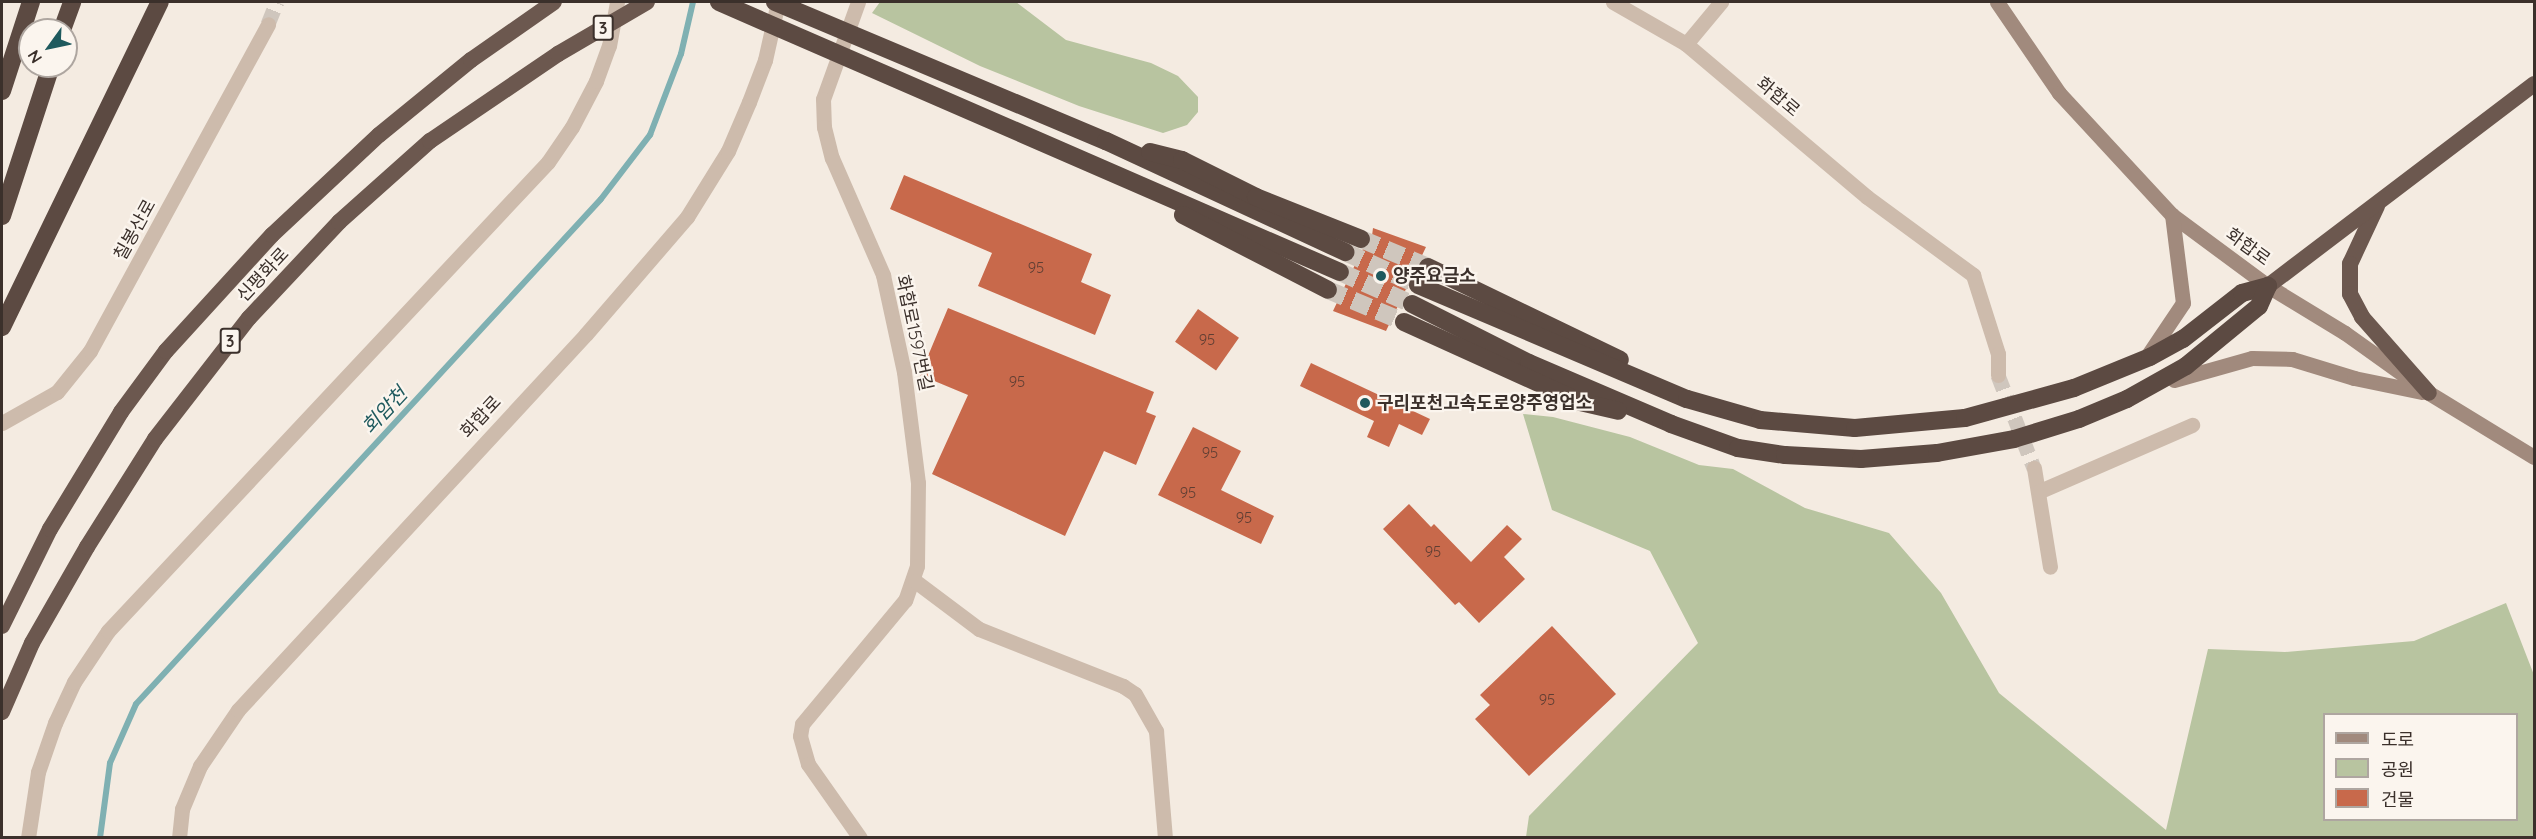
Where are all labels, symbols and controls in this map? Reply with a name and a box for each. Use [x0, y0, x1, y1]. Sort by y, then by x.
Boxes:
road number: 3 [592, 15, 614, 41]
north arrow [18, 18, 78, 78]
text: N [23, 46, 46, 67]
street label: 화합로 [1752, 73, 1804, 121]
street label: 칠봉산로 [109, 196, 161, 264]
street label: 화합로 [2222, 224, 2274, 270]
street label: 신평화로 [233, 243, 293, 307]
house number: 95 [1028, 259, 1044, 277]
place label: 양주요금소 [1393, 265, 1476, 287]
marker: 양주요금소 [1374, 269, 1388, 283]
street label: 화합로1597번길 [891, 273, 937, 393]
road number: 3 [220, 328, 240, 354]
house number: 95 [1199, 331, 1215, 349]
house number: 95 [1009, 373, 1025, 391]
water label: 회암천 [356, 382, 412, 438]
street label: 화합로 [456, 391, 506, 443]
place label: 구리포천고속도로양주영업소 [1377, 392, 1592, 414]
marker: 구리포천고속도로양주영업소 [1358, 396, 1372, 410]
house number: 95 [1202, 444, 1218, 462]
house number: 95 [1180, 484, 1196, 502]
house number: 95 [1236, 509, 1252, 527]
house number: 95 [1425, 543, 1441, 561]
house number: 95 [1539, 691, 1555, 709]
legend [2323, 713, 2518, 821]
text: 도로 [2381, 728, 2414, 751]
text: 공원 [2381, 758, 2414, 781]
text: 건물 [2381, 788, 2414, 811]

